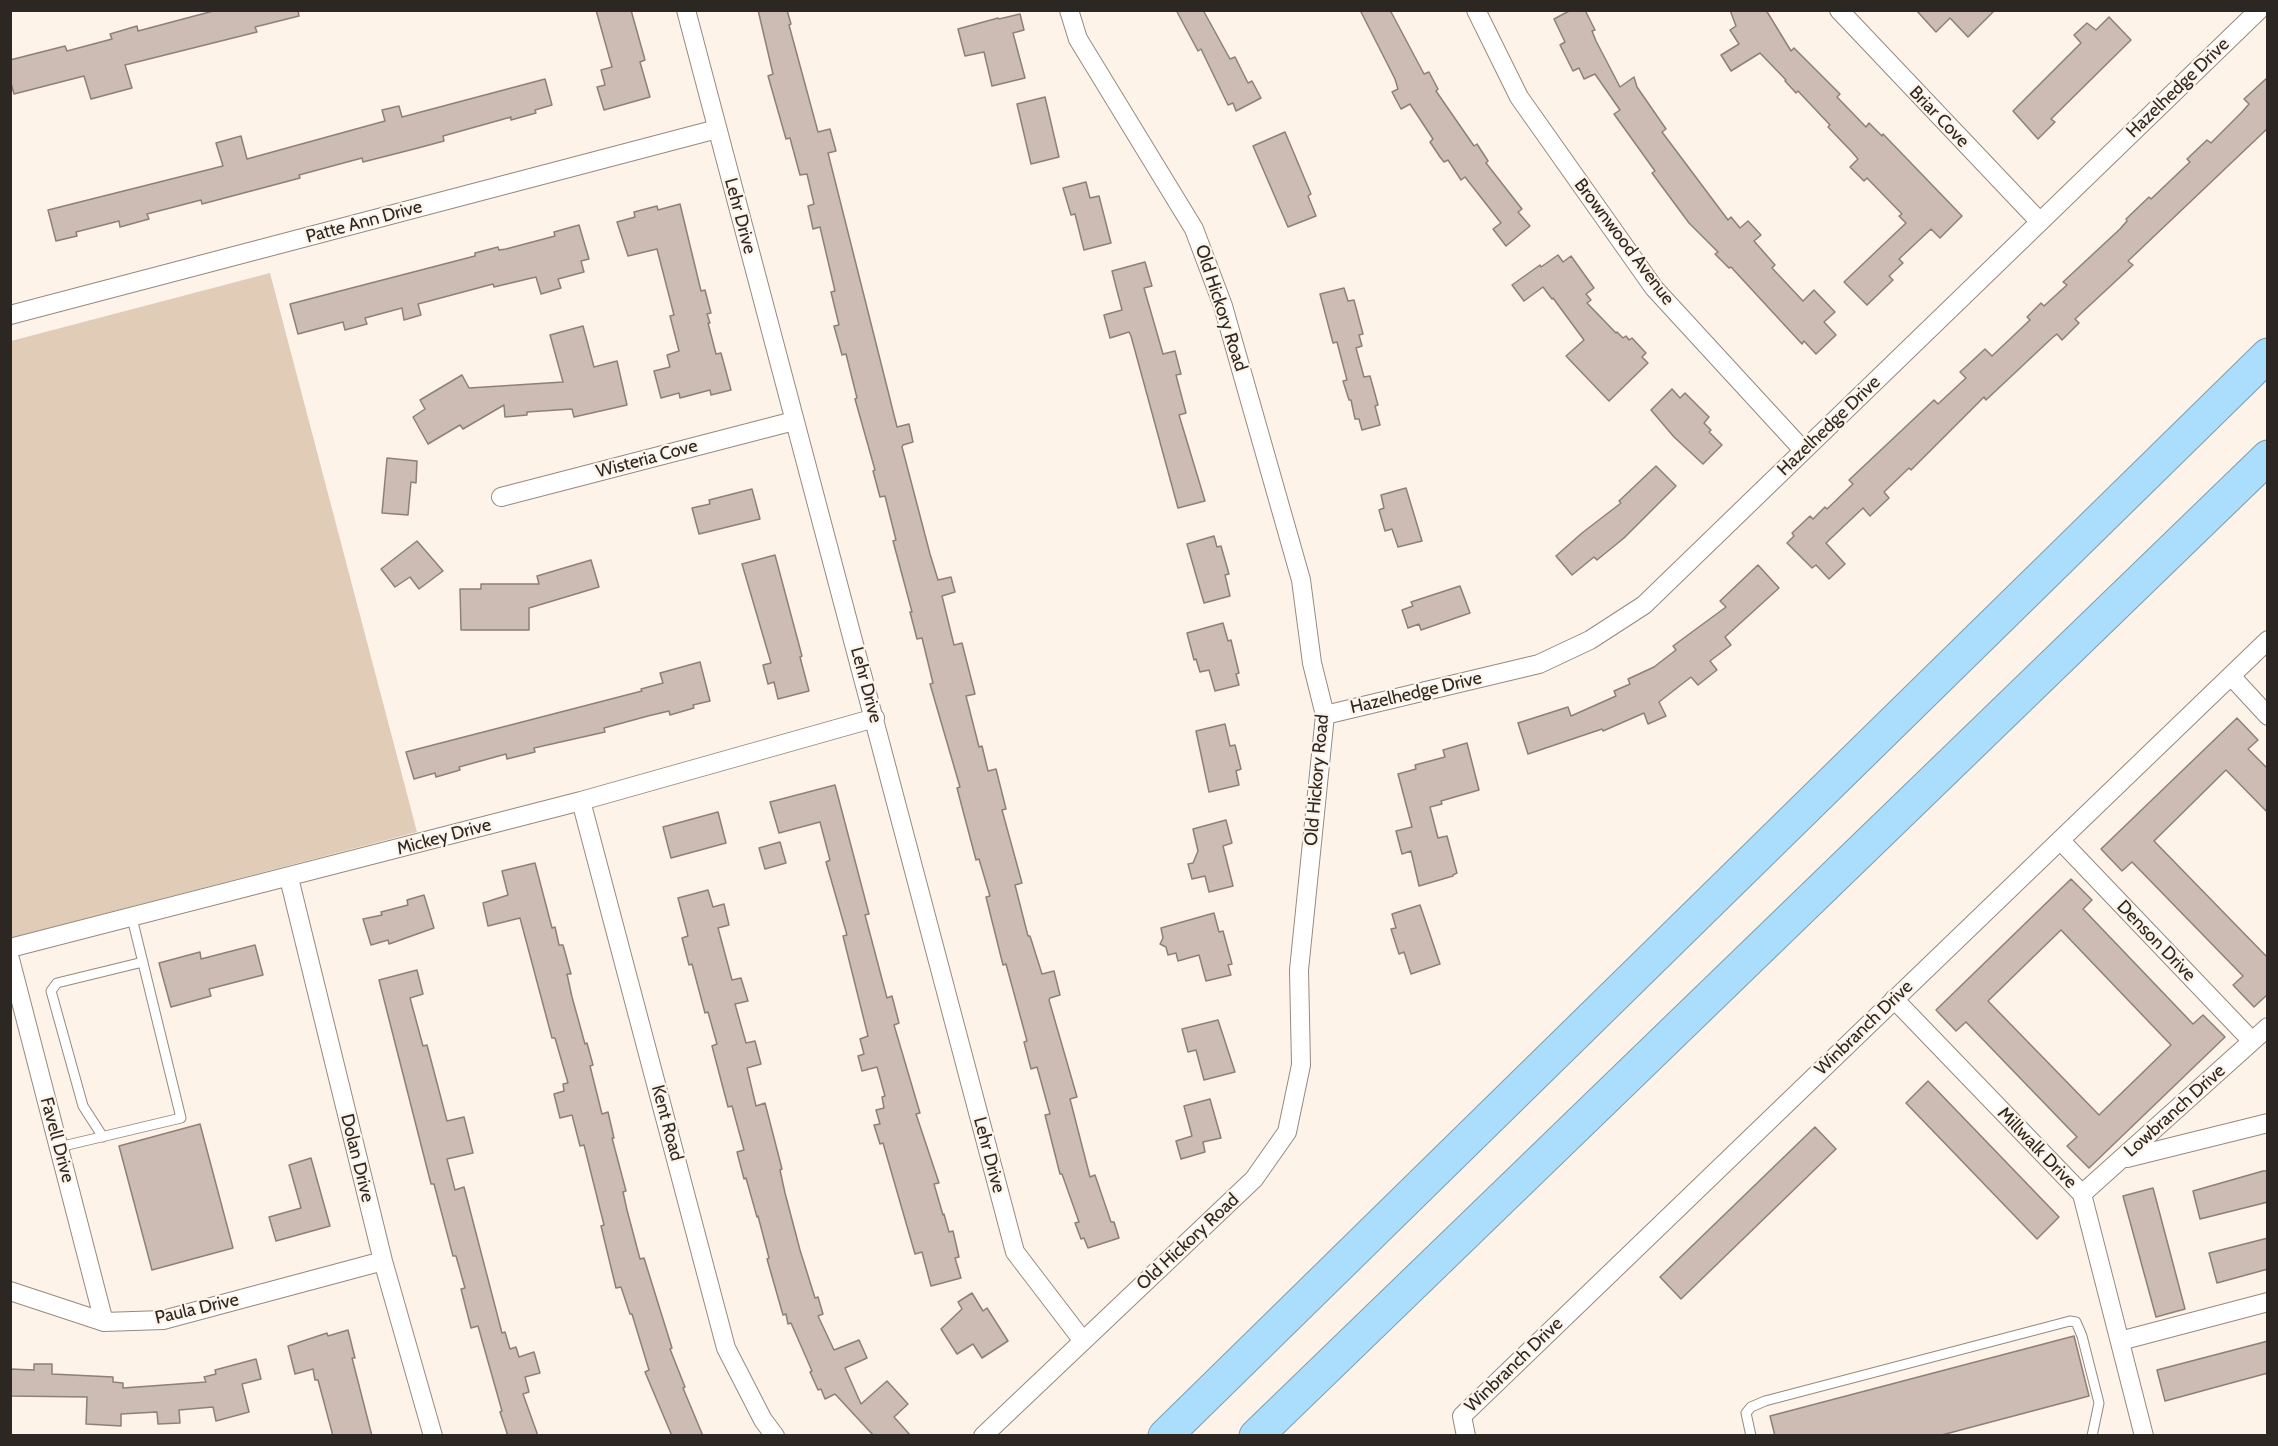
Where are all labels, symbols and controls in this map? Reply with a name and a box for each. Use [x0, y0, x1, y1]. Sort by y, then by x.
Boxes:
street label: Hazelhedge Drive [2122, 34, 2234, 142]
street label: Briar Cove [1904, 82, 1974, 152]
street label: Brownwood Avenue [1569, 175, 1679, 309]
street label: Lehr Drive [719, 176, 761, 256]
street label: Patte Ann Drive [304, 196, 424, 248]
street label: Old Hickory Road [1190, 242, 1252, 374]
street label: Hazelhedge Drive [1773, 372, 1885, 480]
street label: Wisteria Cove [594, 435, 700, 483]
street label: Lehr Drive [845, 645, 887, 725]
street label: Hazelhedge Drive [1348, 667, 1484, 719]
street label: Old Hickory Road [1300, 713, 1334, 847]
street label: Mickey Drive [394, 814, 494, 860]
street label: Denson Drive [2112, 896, 2200, 986]
street label: Winbranch Drive [1811, 976, 1917, 1080]
street label: Lowbranch Drive [2120, 1060, 2230, 1162]
street label: Kent Road [646, 1083, 688, 1163]
street label: Favell Drive [35, 1095, 79, 1185]
street label: Millwalk Drive [1993, 1103, 2081, 1193]
street label: Dolan Drive [336, 1112, 378, 1204]
street label: Lehr Drive [968, 1115, 1010, 1195]
street label: Old Hickory Road [1132, 1189, 1244, 1295]
street label: Paula Drive [153, 1289, 241, 1329]
street label: Winbranch Drive [1461, 1313, 1567, 1417]

